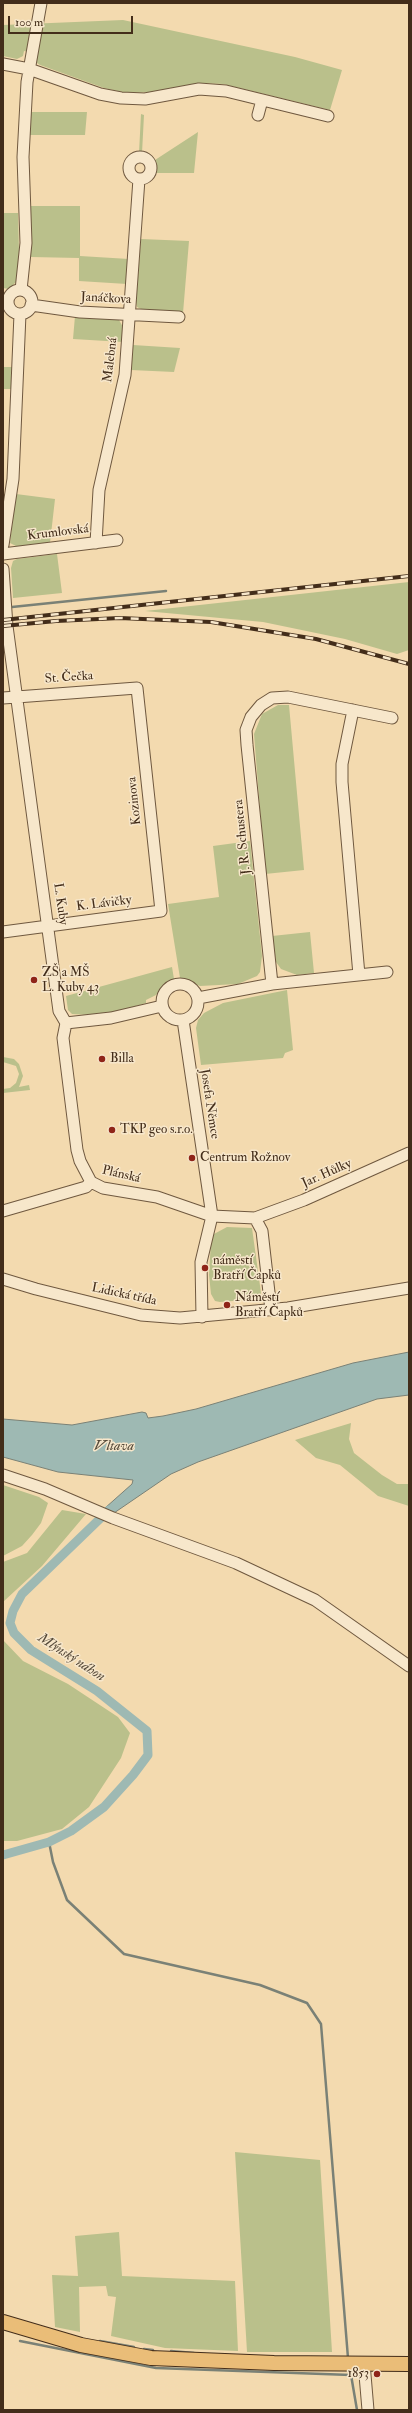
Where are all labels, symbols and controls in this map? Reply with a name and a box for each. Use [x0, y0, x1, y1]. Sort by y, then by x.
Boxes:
scale bar [10, 8, 135, 34]
text: 100 m [15, 15, 43, 30]
street label: Janáčkova [80, 290, 132, 308]
street label: Malebná [101, 337, 121, 383]
street label: Krumlovská [26, 522, 90, 544]
street label: St. Čečka [44, 669, 94, 687]
street label: Kozinova [125, 776, 145, 826]
street label: J. R. Schustera [231, 799, 255, 875]
street label: L. Kuby [49, 882, 71, 926]
street label: K. Lávičky [76, 893, 132, 915]
place label: ZŠ a MŠ L. Kuby 43 [42, 965, 99, 996]
marker: ZŠ a MŠ L. Kuby 43 [29, 975, 39, 985]
place label: Billa [110, 1051, 134, 1067]
marker: Billa [97, 1054, 107, 1064]
street label: Josefa Němce [196, 1068, 222, 1140]
place label: TKP geo s.r.o. [120, 1122, 193, 1138]
marker: TKP geo s.r.o. [107, 1125, 117, 1135]
place label: Centrum Rožnov [200, 1150, 290, 1166]
marker: Centrum Rožnov [187, 1153, 197, 1163]
street label: Jar. Hůlky [300, 1156, 354, 1192]
street label: Plánská [100, 1163, 142, 1187]
place label: náměstí Bratří Čapků [213, 1253, 281, 1284]
marker: náměstí Bratří Čapků [200, 1263, 210, 1273]
street label: Lidická třída [90, 1280, 158, 1310]
place label: Náměstí Bratří Čapků [235, 1290, 303, 1321]
marker: Náměstí Bratří Čapků [222, 1300, 232, 1310]
water label: Vltava [94, 1439, 134, 1455]
water label: Mlýnský náhon [34, 1630, 108, 1686]
place label: 1853 [348, 2366, 369, 2382]
marker: 1853 [372, 2369, 382, 2379]

